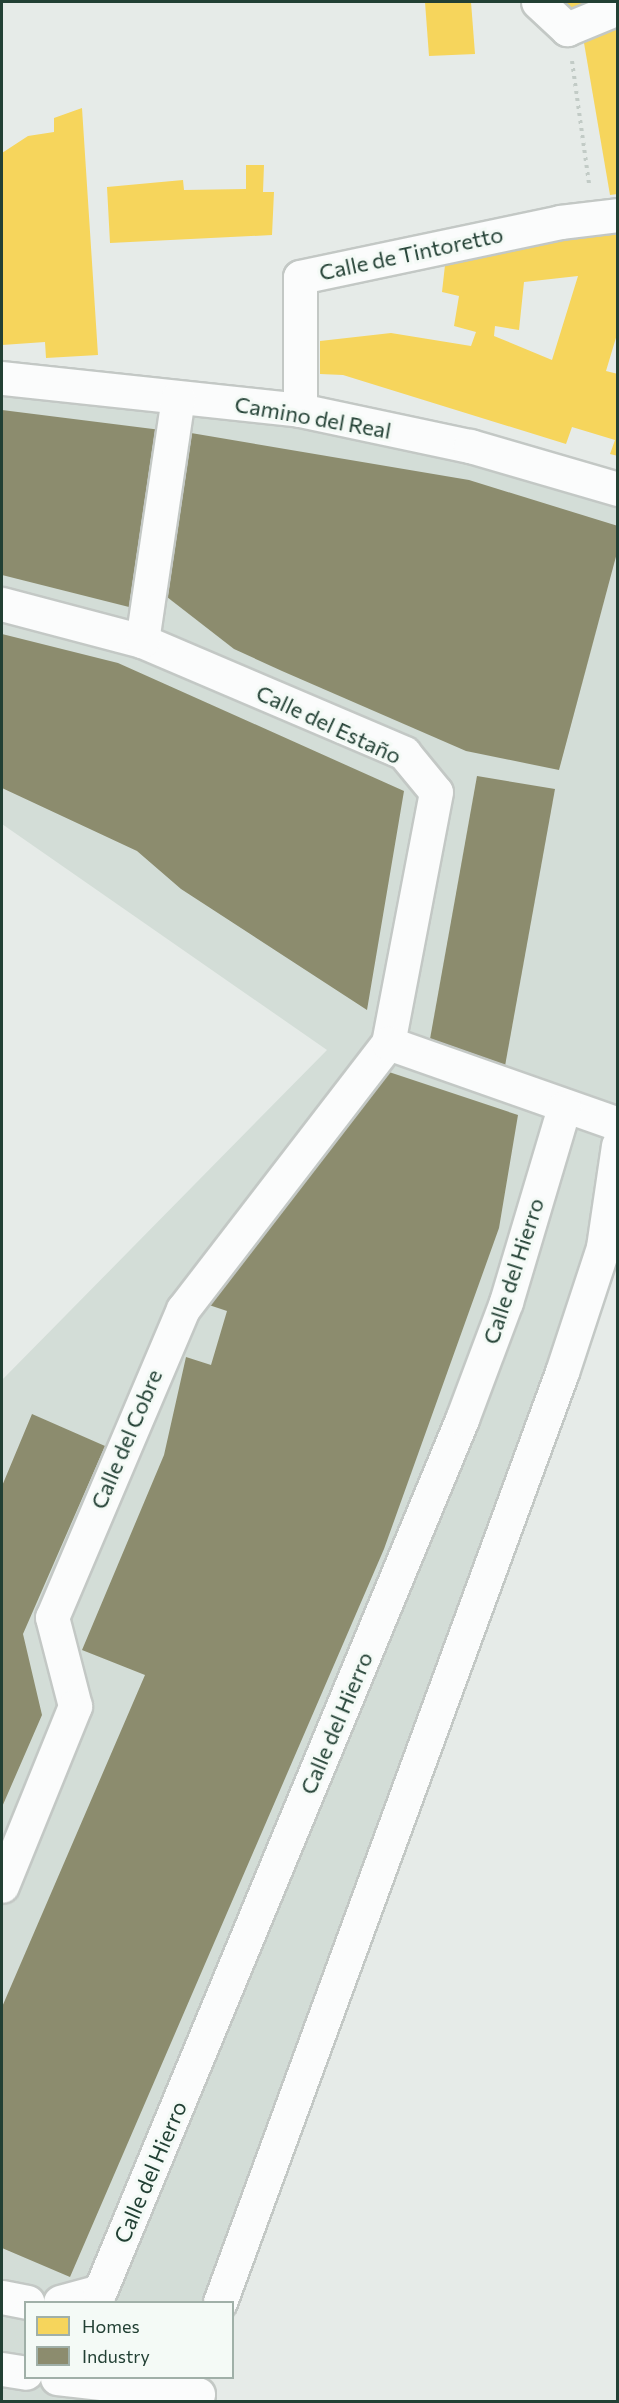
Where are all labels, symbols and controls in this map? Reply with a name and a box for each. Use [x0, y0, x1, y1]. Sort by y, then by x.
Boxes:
street label: Calle de Tintoretto [317, 221, 505, 285]
street label: Camino del Real [233, 390, 393, 444]
street label: Calle del Estaño [252, 679, 406, 769]
street label: Calle del Hierro [477, 1195, 549, 1347]
street label: Calle del Cobre [85, 1365, 167, 1513]
street label: Calle del Hierro [294, 1648, 378, 1798]
street label: Calle del Hierro [108, 2097, 192, 2247]
legend [24, 2301, 234, 2379]
text: Homes [82, 2315, 140, 2337]
text: Industry [82, 2345, 150, 2367]

